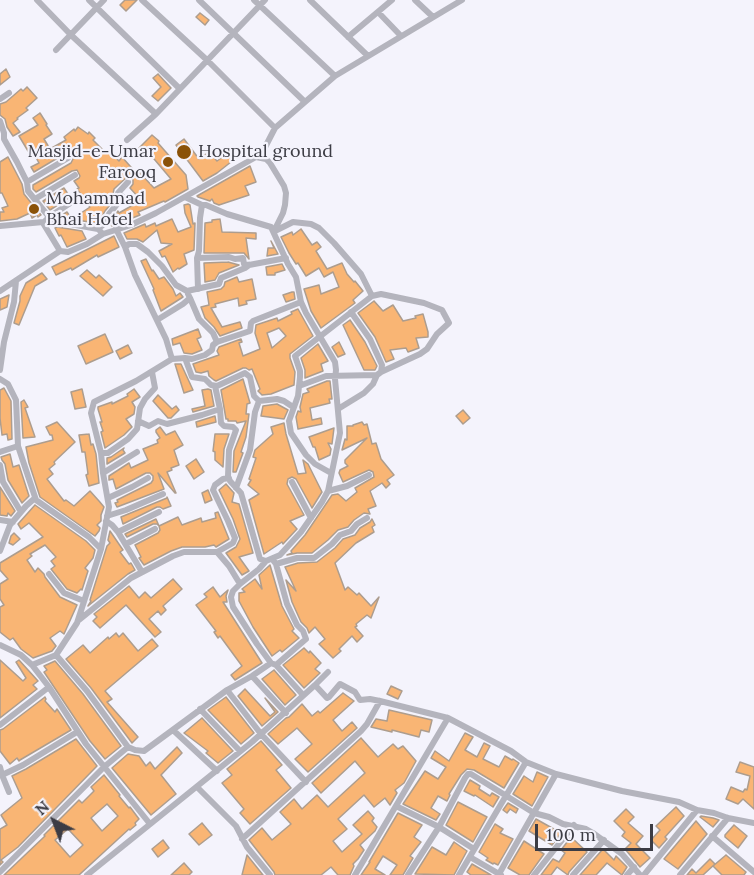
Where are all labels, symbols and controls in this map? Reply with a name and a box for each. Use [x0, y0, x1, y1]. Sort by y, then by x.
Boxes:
place label: Masjid-e-Umar Farooq [27, 141, 156, 184]
place label: Hospital ground [198, 141, 333, 163]
marker: Hospital ground [175, 143, 193, 161]
marker: Masjid-e-Umar Farooq [161, 155, 175, 169]
place label: Mohammad Bhai Hotel [46, 188, 145, 230]
marker: Mohammad Bhai Hotel [27, 202, 41, 216]
north arrow [24, 791, 84, 851]
text: N [31, 796, 53, 819]
scale bar [538, 812, 656, 850]
text: 100 m [546, 823, 596, 846]

